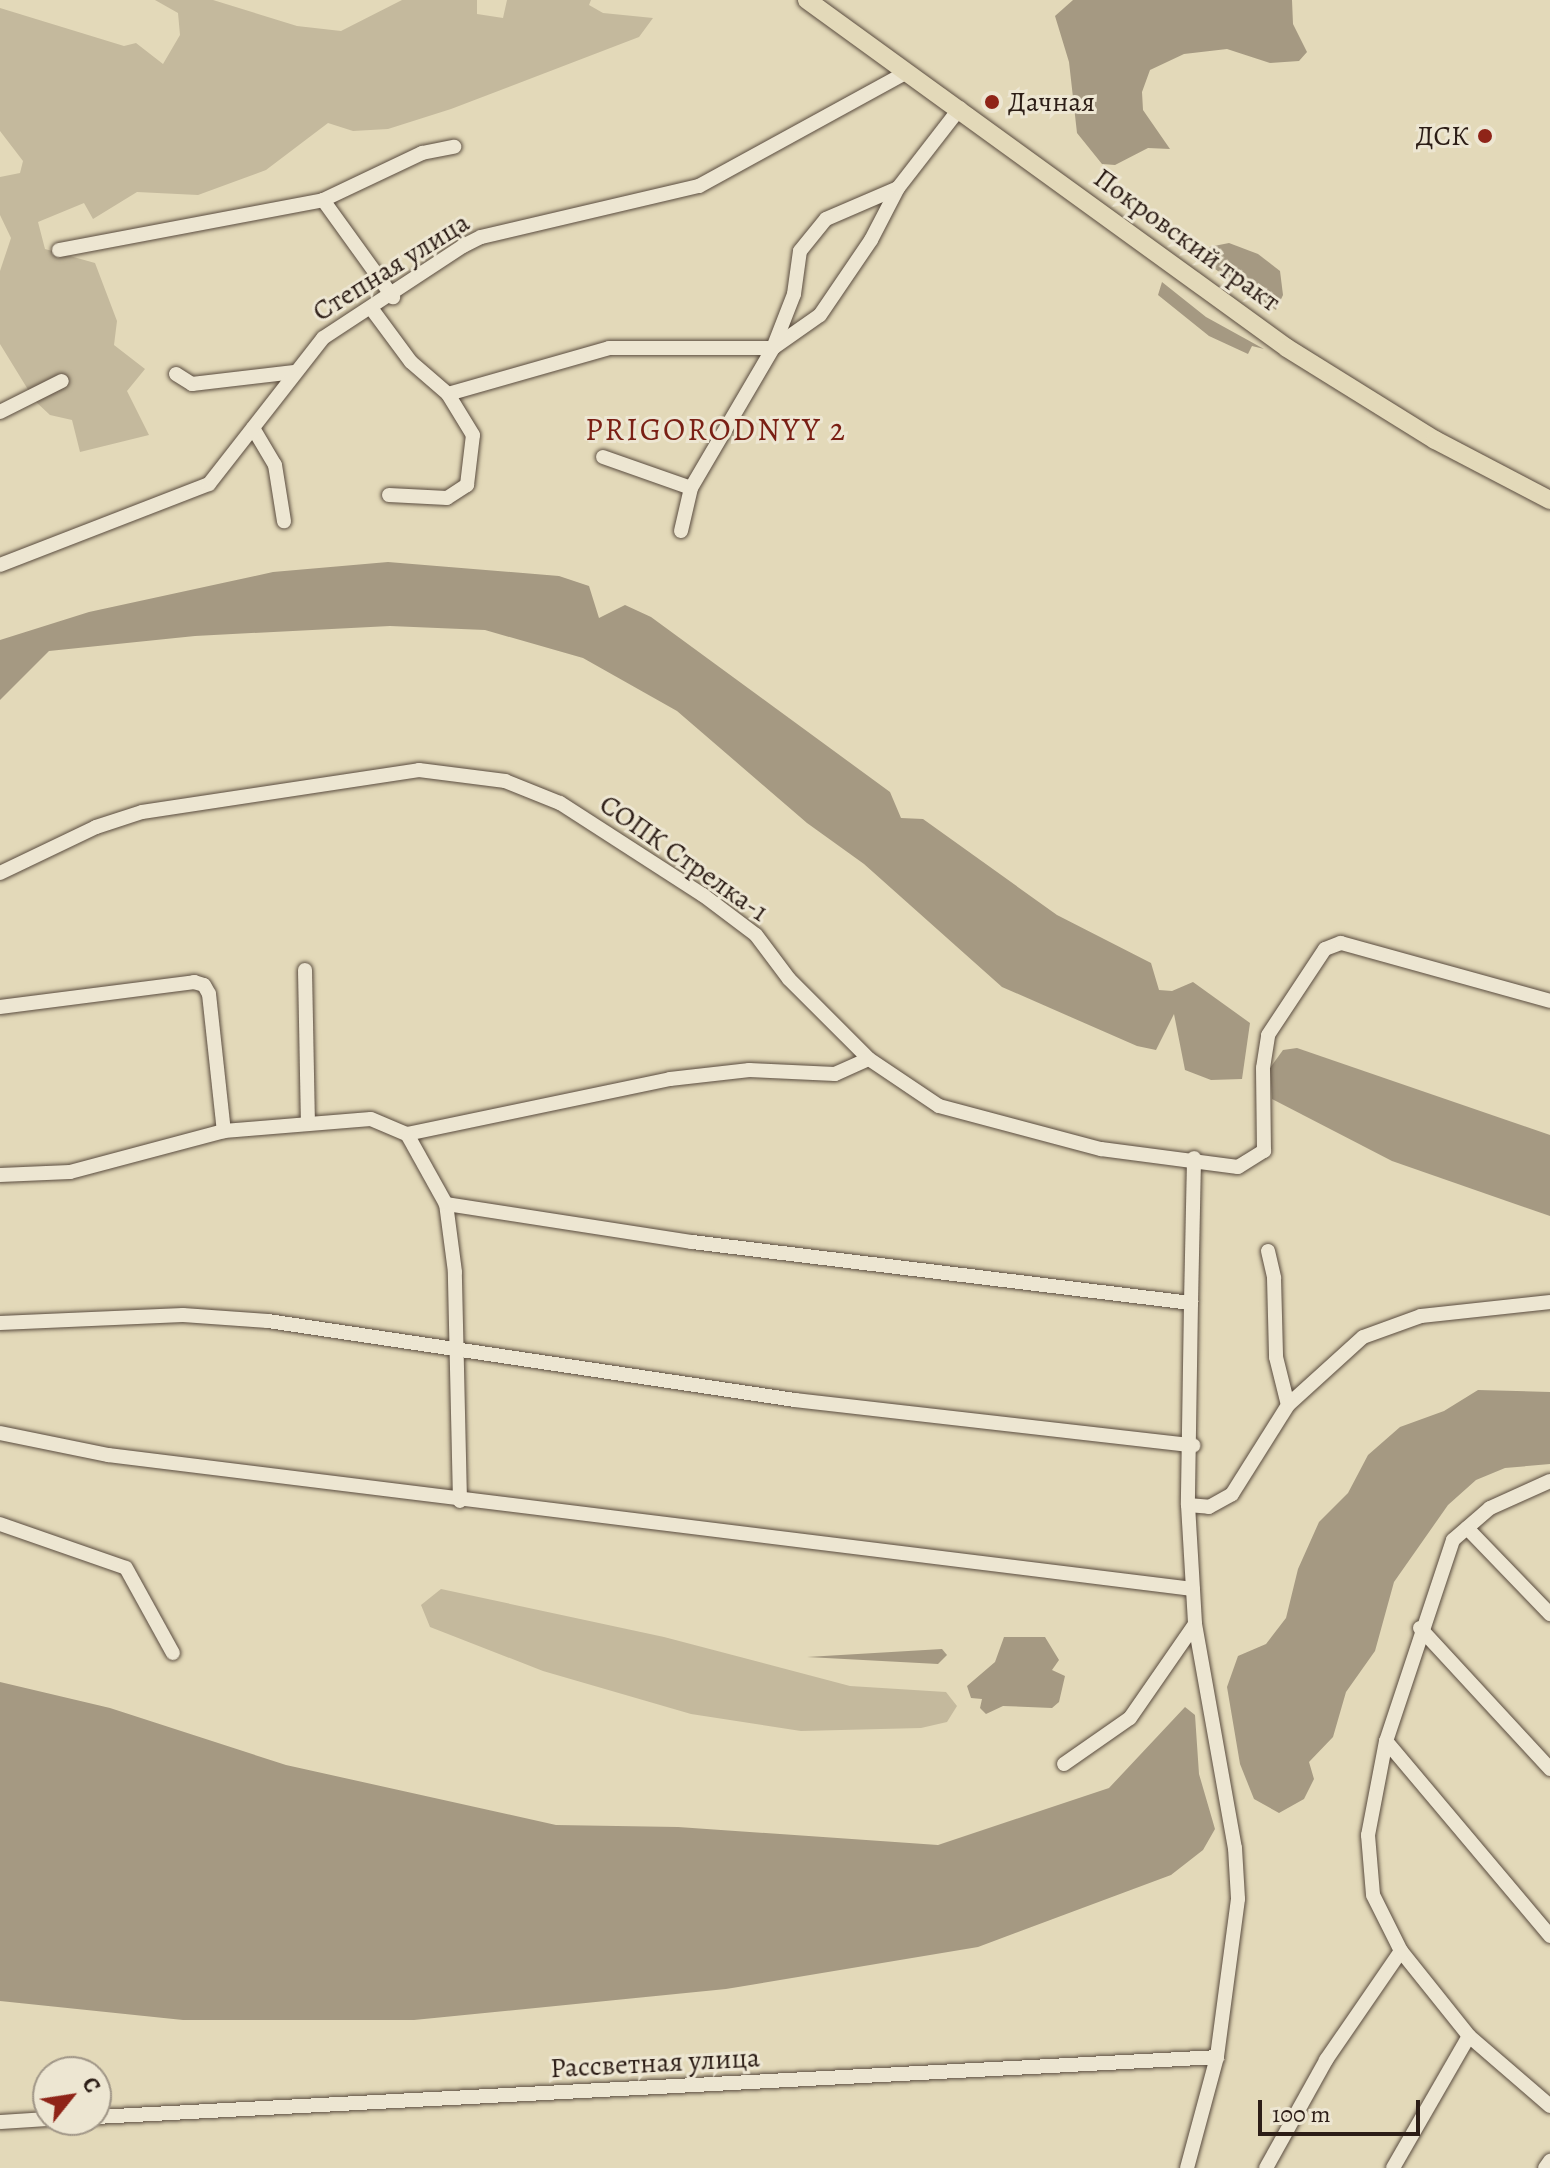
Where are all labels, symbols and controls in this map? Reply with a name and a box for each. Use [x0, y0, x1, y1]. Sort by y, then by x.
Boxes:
place label: Дачная [1008, 85, 1095, 119]
marker: Дачная [983, 93, 1001, 111]
place label: ДСК [1416, 119, 1469, 153]
marker: ДСК [1476, 127, 1494, 145]
street label: Покровский тракт [1087, 161, 1287, 319]
street label: Степная улица [306, 205, 476, 329]
district label: PRIGORODNYY 2 [585, 410, 847, 448]
street label: СОПК Стрелка-1 [593, 787, 775, 929]
street label: Рассветная улица [549, 2041, 761, 2085]
north arrow [32, 2056, 112, 2136]
text: С [75, 2072, 107, 2098]
scale bar [1262, 2084, 1424, 2134]
text: 100 m [1272, 2098, 1331, 2130]

